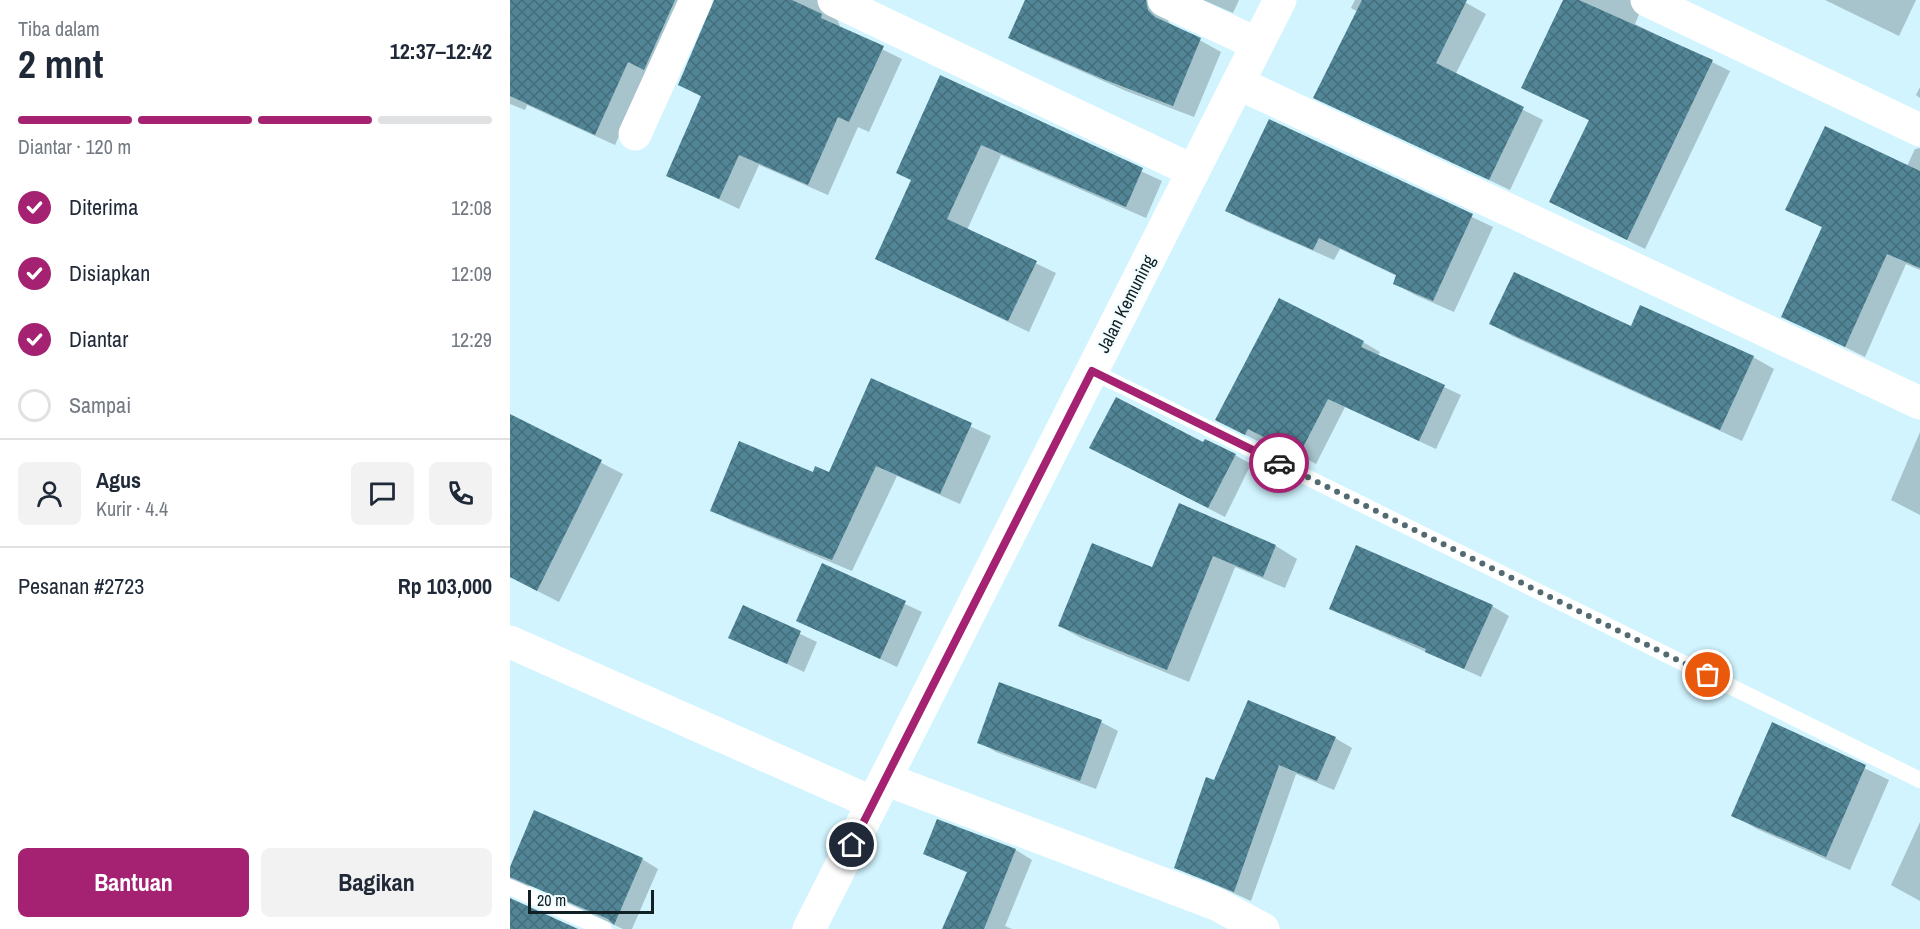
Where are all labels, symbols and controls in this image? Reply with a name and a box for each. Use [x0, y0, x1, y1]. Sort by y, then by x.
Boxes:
text: Tiba dalam [18, 15, 100, 42]
text: 12:37–12:42 [390, 36, 492, 66]
text: 2 mnt [18, 38, 103, 90]
text: Diantar · 120 m [18, 133, 131, 160]
icon: check [18, 191, 51, 224]
text: Diterima [69, 192, 138, 222]
text: 12:08 [451, 194, 492, 221]
street label: Jalan Kemuning [1090, 250, 1161, 357]
icon: check [18, 257, 51, 290]
text: Disiapkan [69, 258, 150, 288]
text: 12:09 [451, 260, 492, 287]
icon: check [18, 323, 51, 356]
text: Diantar [69, 324, 128, 354]
text: 12:29 [451, 326, 492, 353]
text: Sampai [69, 390, 131, 420]
courier [1249, 433, 1309, 493]
icon: car [1263, 447, 1296, 480]
button: person [18, 462, 81, 525]
button: chat [351, 462, 414, 525]
button: phone [429, 462, 492, 525]
text: Agus [96, 465, 141, 495]
text: Kurir · 4.4 [96, 495, 168, 522]
text: Pesanan #2723 [18, 571, 144, 601]
text: Rp 103,000 [398, 571, 492, 601]
pin [1682, 649, 1733, 700]
icon: bag [1691, 658, 1724, 691]
pin [826, 819, 877, 870]
icon: home [835, 828, 868, 861]
button: Bantuan [18, 848, 249, 917]
button: Bagikan [261, 848, 492, 917]
scale bar [528, 887, 654, 914]
text: 20 m [537, 889, 566, 911]

